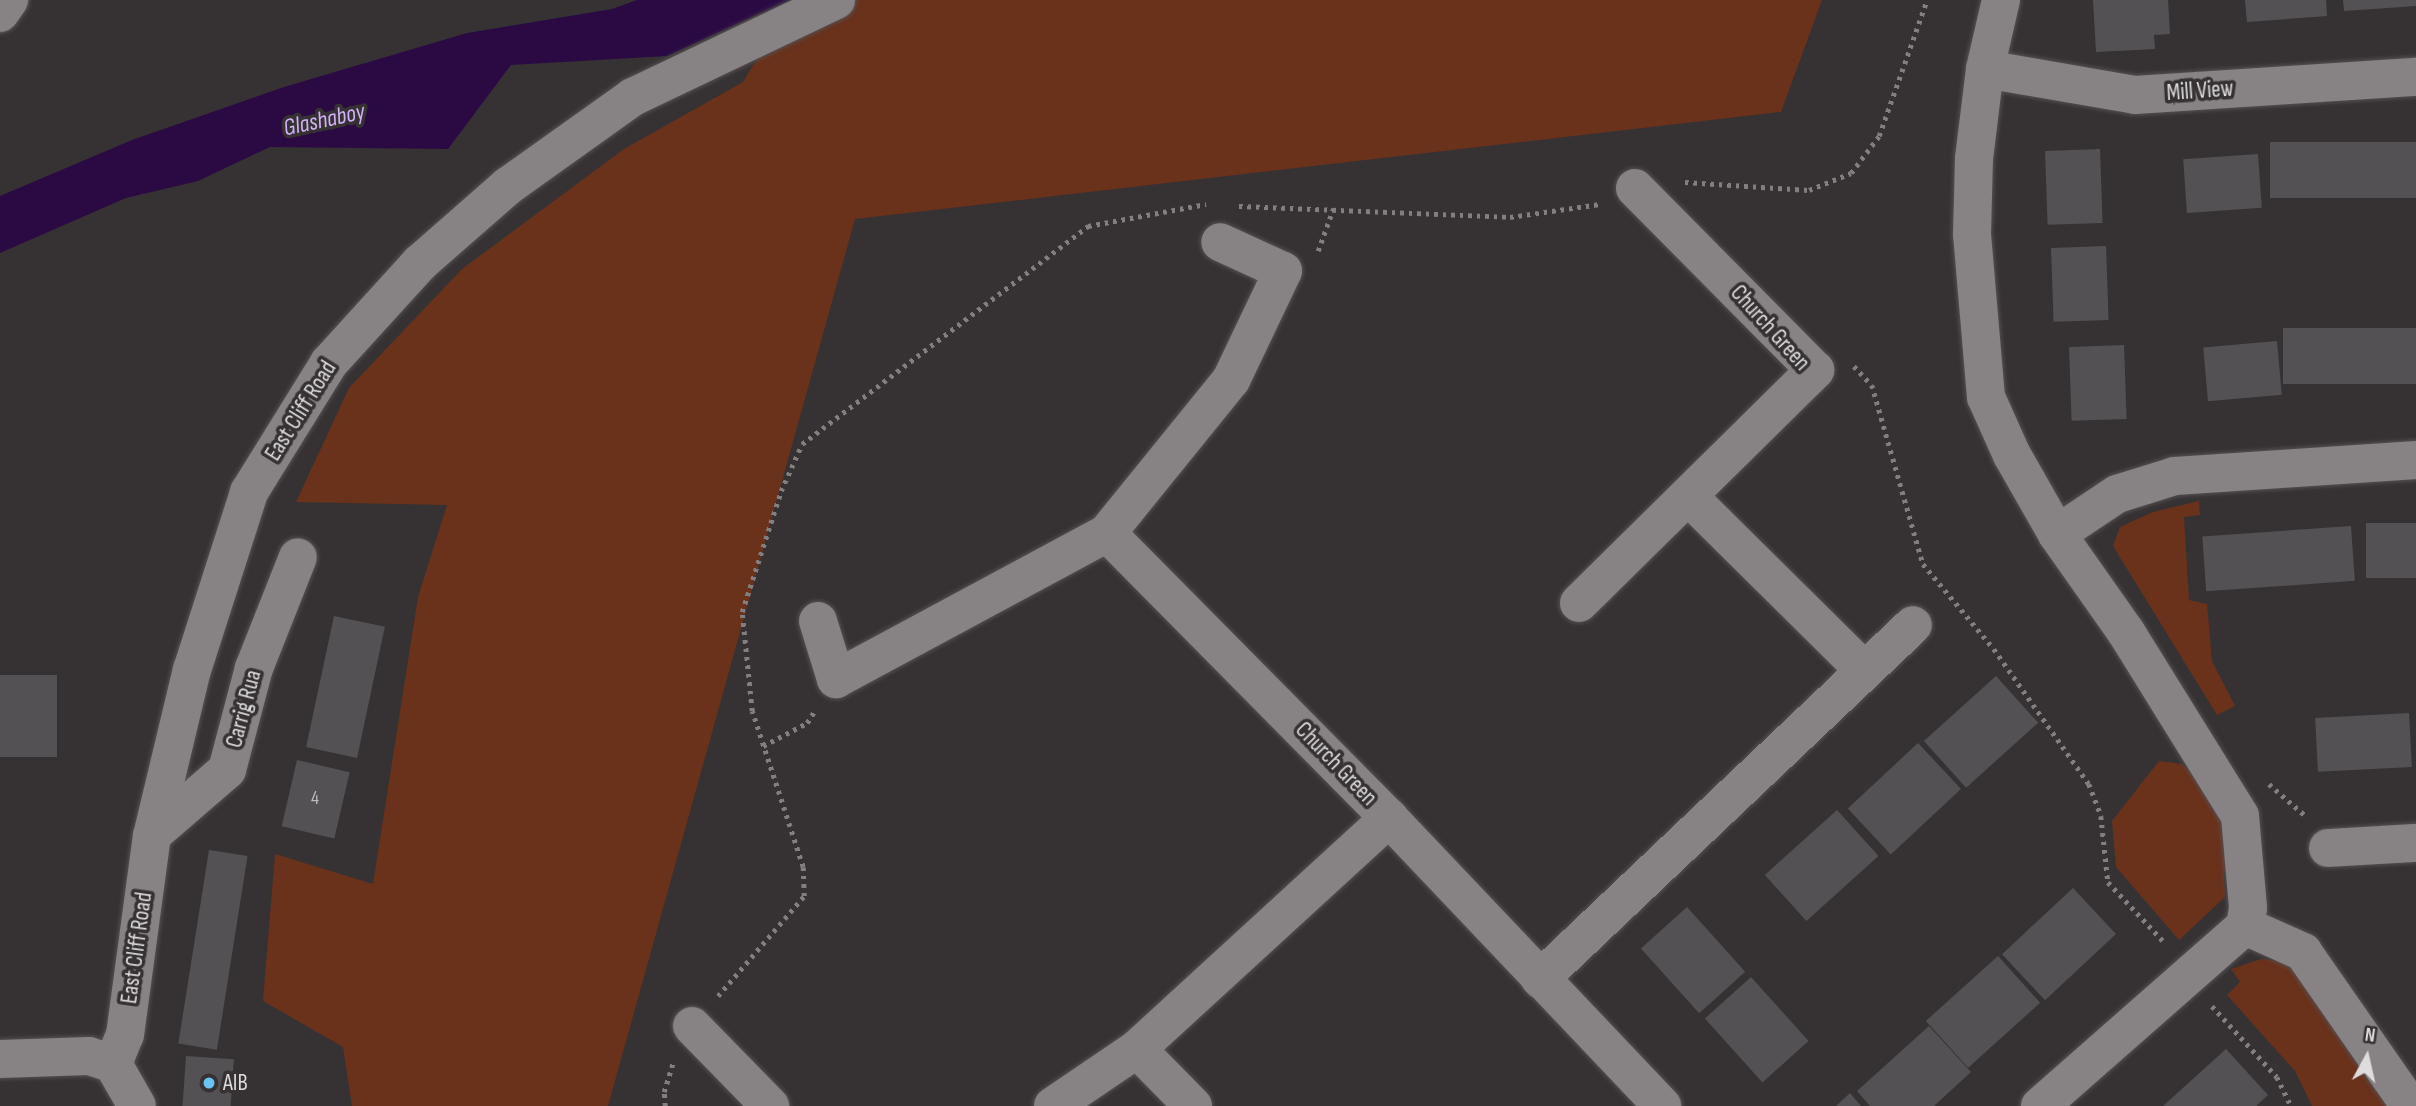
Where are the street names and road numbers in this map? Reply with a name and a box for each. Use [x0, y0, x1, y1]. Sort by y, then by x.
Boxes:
street label: Mill View [2166, 75, 2234, 107]
street label: Church Green [1724, 280, 1816, 376]
street label: East Cliff Road [260, 356, 342, 466]
street label: Carrig Rua [220, 667, 268, 751]
street label: Church Green [1289, 716, 1383, 812]
street label: East Cliff Road [116, 890, 158, 1006]

